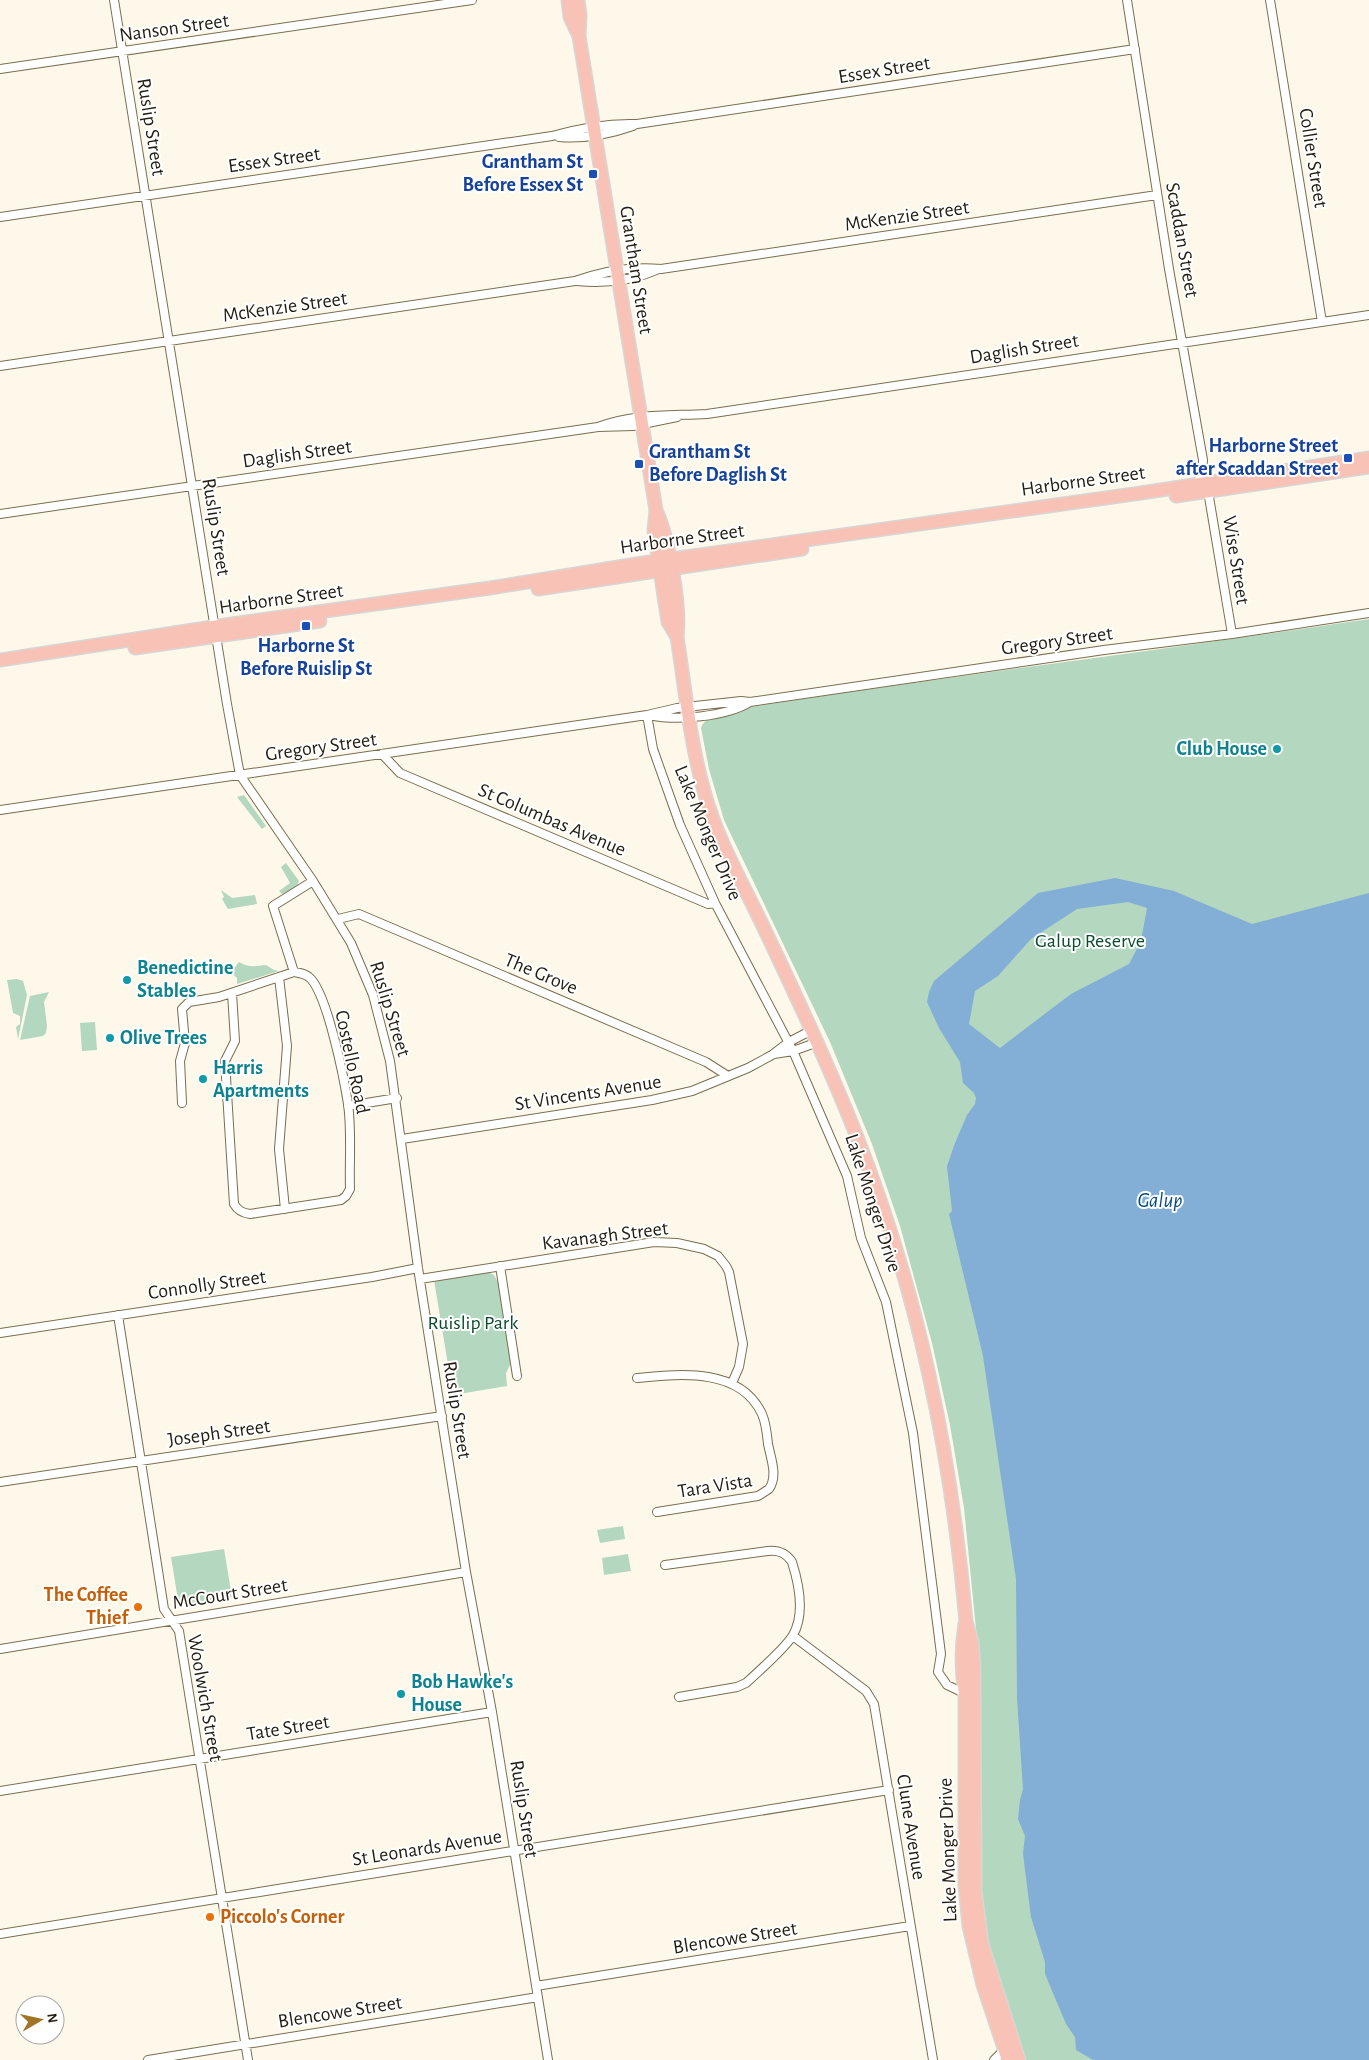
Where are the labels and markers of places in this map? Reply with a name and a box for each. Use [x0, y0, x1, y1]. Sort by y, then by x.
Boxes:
place label: Grantham St Before Essex St [463, 152, 583, 195]
marker: Grantham St Before Essex St [587, 168, 599, 180]
place label: Harborne Street after Scaddan Street [1176, 436, 1338, 479]
place label: Grantham St Before Daglish St [649, 442, 787, 485]
marker: Harborne Street after Scaddan Street [1342, 452, 1354, 464]
marker: Grantham St Before Daglish St [633, 458, 645, 470]
marker: Harborne St Before Ruislip St [300, 620, 312, 632]
place label: Harborne St Before Ruislip St [240, 636, 372, 679]
place label: Club House [1176, 739, 1267, 759]
marker: Club House [1271, 743, 1283, 755]
place label: Benedictine Stables [137, 958, 233, 1001]
marker: Benedictine Stables [121, 974, 133, 986]
place label: Olive Trees [120, 1028, 207, 1048]
marker: Olive Trees [104, 1032, 116, 1044]
place label: Harris Apartments [213, 1058, 309, 1101]
marker: Harris Apartments [197, 1073, 209, 1085]
place label: The Coffee Thief [44, 1585, 129, 1628]
marker: The Coffee Thief [132, 1601, 144, 1613]
place label: Bob Hawke's House [411, 1672, 513, 1715]
marker: Bob Hawke's House [395, 1688, 407, 1700]
place label: Piccolo's Corner [220, 1907, 344, 1927]
marker: Piccolo's Corner [204, 1911, 216, 1923]

